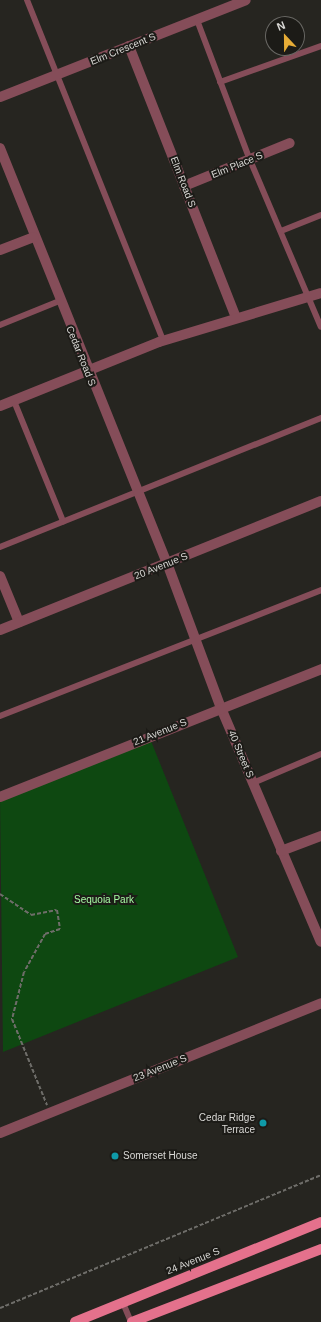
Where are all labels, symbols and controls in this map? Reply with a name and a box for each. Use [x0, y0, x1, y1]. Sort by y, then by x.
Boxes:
north arrow [265, 16, 305, 56]
text: N [275, 19, 287, 33]
street label: Elm Crescent S [89, 30, 157, 68]
street label: Elm Place S [210, 149, 264, 181]
street label: Elm Road S [168, 155, 198, 209]
street label: Cedar Road S [64, 324, 98, 388]
street label: 20 Avenue S [132, 550, 190, 582]
street label: 21 Avenue S [131, 716, 189, 748]
street label: 40 Street S [226, 729, 256, 779]
park label: Sequoia Park [74, 894, 134, 906]
street label: 23 Avenue S [131, 1052, 189, 1084]
place label: Cedar Ridge Terrace [199, 1111, 255, 1134]
marker: Cedar Ridge Terrace [258, 1118, 268, 1128]
place label: Somerset House [123, 1150, 197, 1162]
marker: Somerset House [110, 1151, 120, 1161]
street label: 24 Avenue S [164, 1245, 222, 1277]

